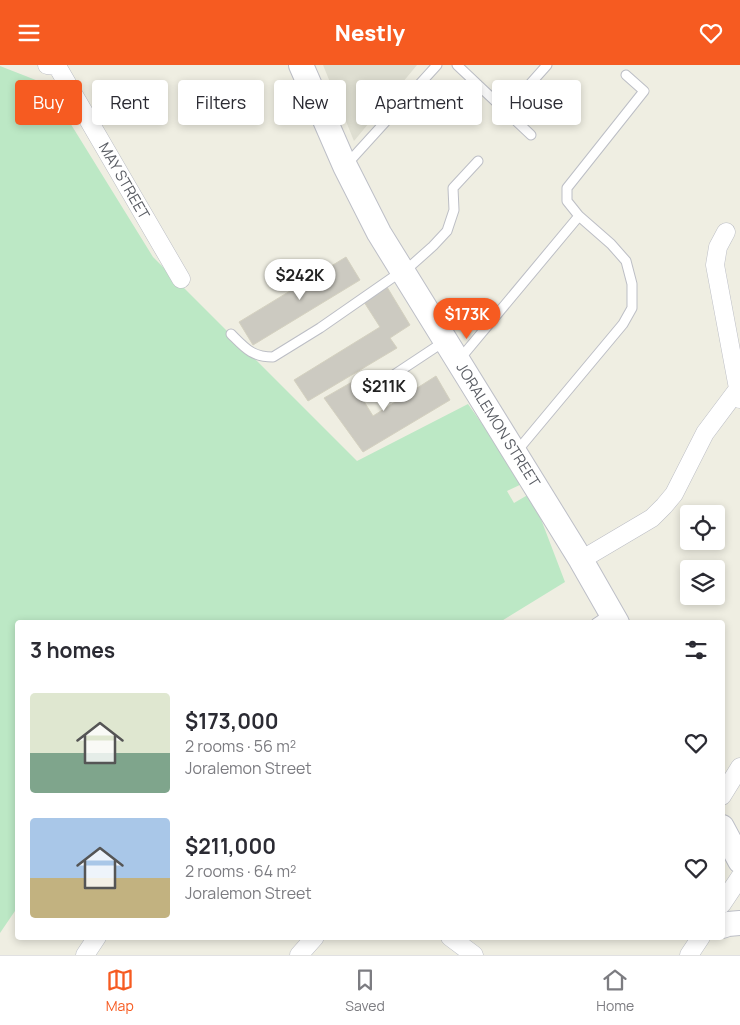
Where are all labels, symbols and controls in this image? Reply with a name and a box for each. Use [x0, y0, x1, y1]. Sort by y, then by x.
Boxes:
text: Nestly [335, 18, 405, 48]
icon: menu [15, 19, 43, 47]
icon: heart [697, 19, 725, 47]
chip: Buy [15, 80, 82, 125]
chip: Rent [92, 80, 168, 125]
chip: Filters [178, 80, 264, 125]
chip: New [274, 80, 346, 125]
chip: Apartment [356, 80, 482, 125]
chip: House [492, 80, 581, 125]
street label: MAY STREET [94, 138, 155, 223]
pin: $242K [265, 259, 335, 301]
text: $242K [276, 264, 324, 286]
pin: $173K [432, 297, 502, 340]
text: $173K [444, 303, 490, 325]
street label: JORALEMON STREET [452, 358, 545, 491]
pin: $211K [349, 369, 419, 412]
text: $211K [362, 375, 406, 397]
map controls [680, 505, 725, 605]
button: locate [680, 505, 725, 550]
button: layers [680, 560, 725, 605]
text: 3 homes [30, 636, 115, 664]
icon: filters [682, 636, 710, 664]
text: $173,000 [185, 707, 279, 735]
icon: home [70, 713, 130, 773]
icon: heart [682, 729, 710, 757]
text: 2 rooms · 56 m² [185, 735, 296, 757]
text: Joralemon Street [185, 757, 312, 779]
text: $211,000 [185, 832, 276, 860]
icon: home [70, 838, 130, 898]
icon: heart [682, 854, 710, 882]
text: 2 rooms · 64 m² [185, 860, 296, 882]
text: Joralemon Street [185, 882, 312, 904]
tab: Map [106, 966, 134, 1015]
tab: Saved [345, 966, 385, 1015]
tab: Home [596, 966, 634, 1015]

